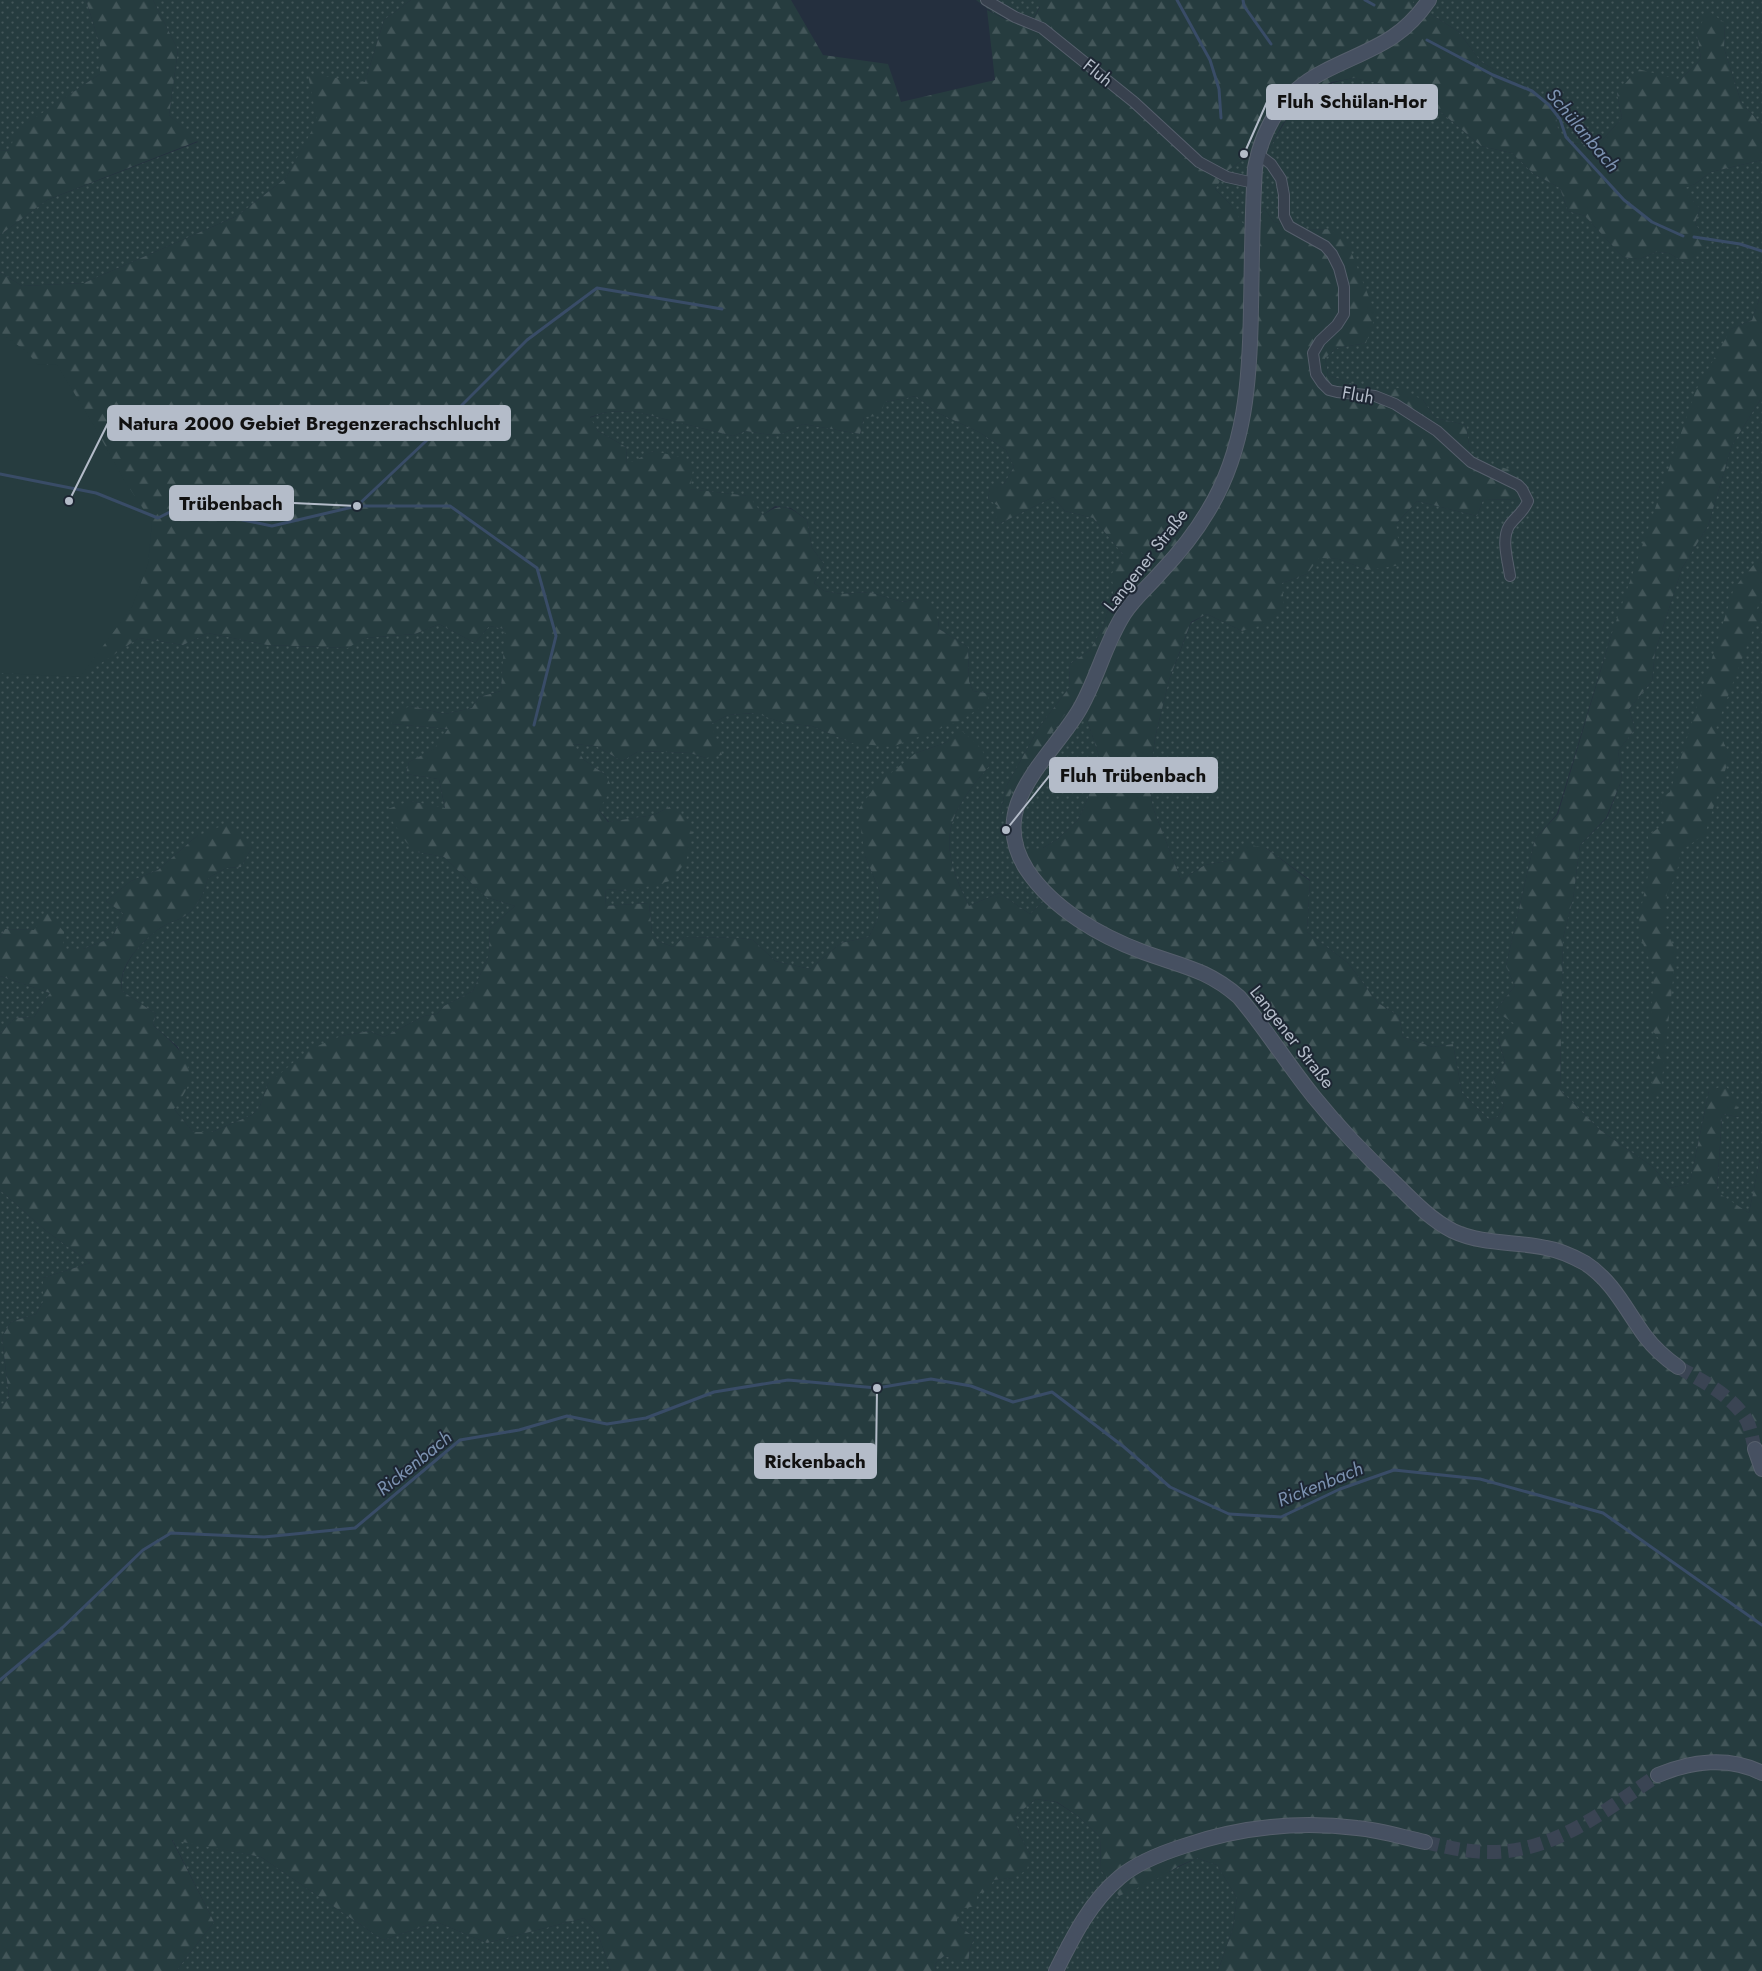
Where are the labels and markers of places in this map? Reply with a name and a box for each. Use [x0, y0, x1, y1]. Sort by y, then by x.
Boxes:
callout: Fluh Schülan-Hor [1267, 85, 1437, 119]
callout: Natura 2000 Gebiet Bregenzerachschlucht [108, 406, 510, 440]
callout: Trübenbach [170, 486, 293, 520]
callout: Fluh Trübenbach [1050, 758, 1217, 792]
callout: Rickenbach [755, 1444, 876, 1478]

